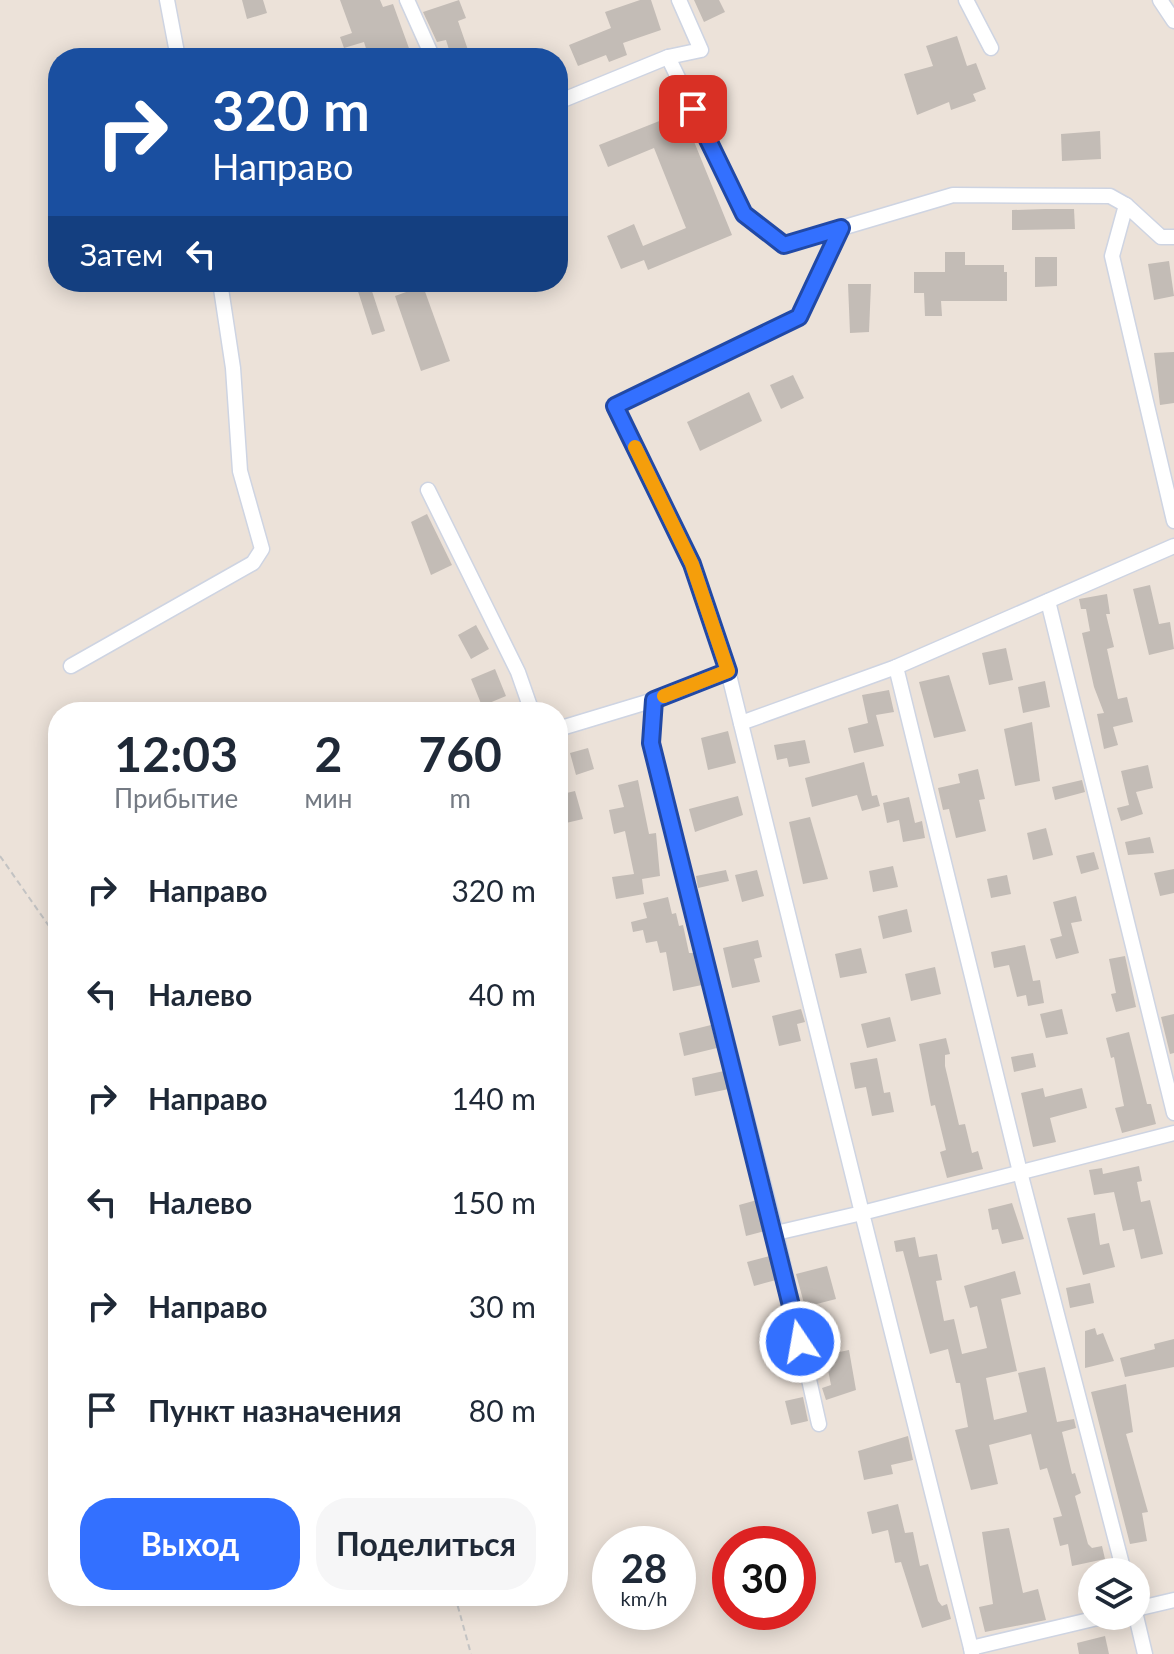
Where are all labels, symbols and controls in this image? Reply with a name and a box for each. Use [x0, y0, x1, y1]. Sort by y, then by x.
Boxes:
pin [659, 75, 727, 143]
text: 320 m [212, 76, 370, 143]
icon: right [80, 80, 184, 184]
icon: arrive [671, 87, 715, 131]
text: Направо [212, 144, 353, 188]
icon: left [179, 232, 223, 276]
text: Затем [80, 236, 163, 272]
text: 12:03 [114, 725, 238, 782]
text: 2 [314, 725, 342, 782]
text: 760 [418, 725, 502, 782]
text: Прибытие [114, 782, 238, 814]
text: мин [304, 782, 352, 814]
text: m [449, 782, 471, 814]
icon: right [80, 868, 124, 912]
text: Направо [148, 872, 268, 908]
text: 320 m [451, 872, 536, 908]
icon: left [80, 972, 124, 1016]
text: Налево [148, 976, 252, 1012]
text: 40 m [469, 976, 536, 1012]
icon: right [80, 1076, 124, 1120]
text: Направо [148, 1080, 268, 1116]
text: 140 m [451, 1080, 536, 1116]
icon: left [80, 1180, 124, 1224]
text: Налево [148, 1184, 252, 1220]
text: 150 m [451, 1184, 536, 1220]
icon: right [80, 1284, 124, 1328]
text: Направо [148, 1288, 268, 1324]
text: 30 m [469, 1288, 536, 1324]
position arrow [758, 1300, 842, 1384]
icon: arrive [80, 1388, 124, 1432]
text: Пункт назначения [148, 1392, 402, 1428]
text: 80 m [469, 1392, 536, 1428]
button: Выход [80, 1498, 300, 1590]
button: Поделиться [316, 1498, 536, 1590]
speed limit sign: 30 [712, 1526, 816, 1630]
text: 28 [621, 1544, 667, 1592]
map controls [1078, 1558, 1150, 1630]
button: layers [1078, 1558, 1150, 1630]
text: km/h [621, 1586, 667, 1610]

